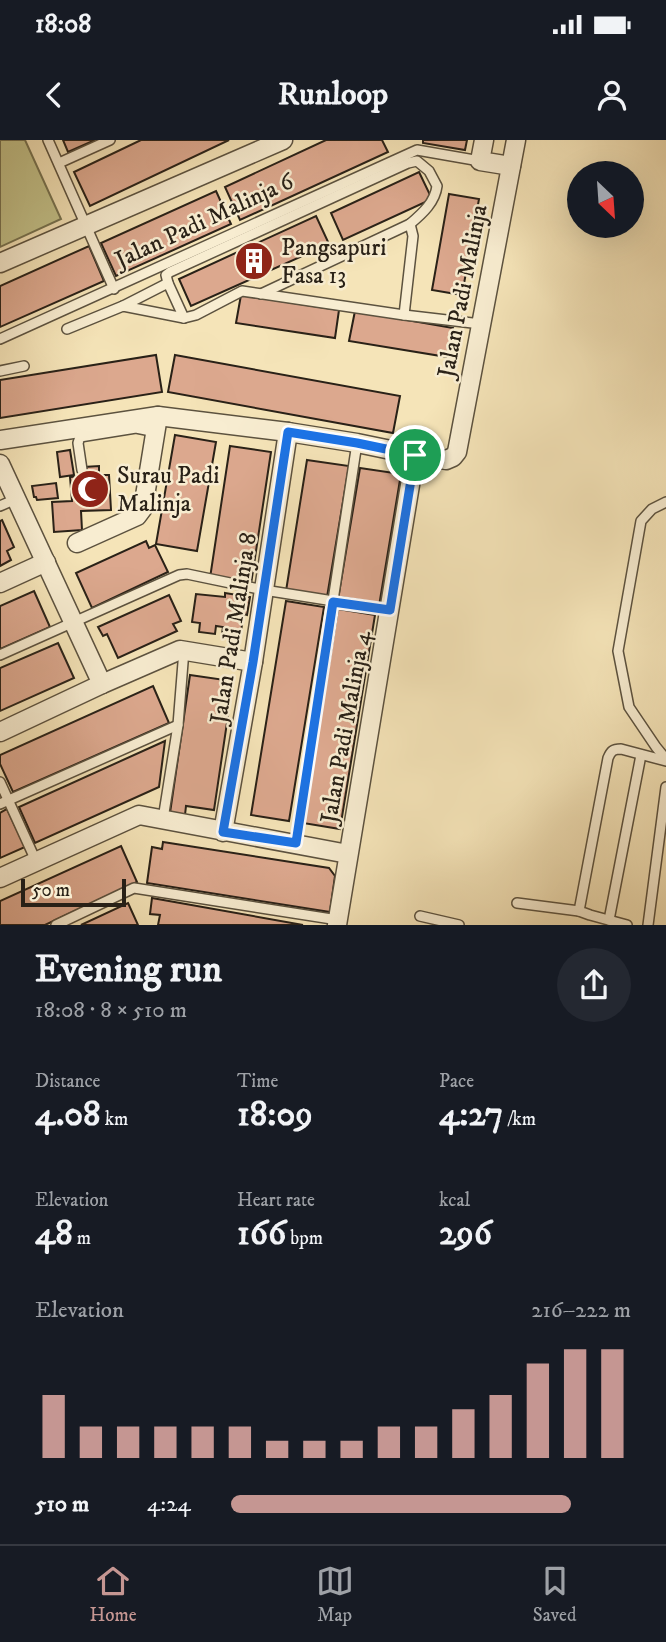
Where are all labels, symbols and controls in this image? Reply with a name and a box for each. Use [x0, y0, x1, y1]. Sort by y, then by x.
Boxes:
text: 18:08 [35, 8, 91, 41]
text: Runloop [278, 75, 388, 115]
icon: back [35, 76, 73, 114]
icon: person [593, 76, 631, 114]
north arrow [567, 161, 644, 238]
map controls [567, 161, 644, 238]
street label: Jalan Padi Malinja 6 [109, 166, 300, 276]
street label: Jalan Padi Malinja [431, 201, 495, 382]
place label: Pangsapuri Fasa 13 [281, 233, 386, 291]
building icon: Pangsapuri Fasa 13 [233, 240, 275, 282]
pin [385, 425, 445, 485]
icon: arrive [396, 436, 434, 474]
place label: Surau Padi Malinja [117, 461, 219, 519]
mosque icon: Surau Padi Malinja [69, 468, 111, 510]
street label: Jalan Padi Malinja 8 [204, 530, 264, 728]
street label: Jalan Padi Malinja 4 [314, 627, 378, 828]
scale bar [21, 876, 126, 907]
text: 50 m [32, 879, 70, 902]
text: Evening run [35, 946, 222, 994]
button: share [557, 948, 631, 1022]
text: 18:08 · 8 × 510 m [35, 996, 187, 1025]
text: Distance [35, 1070, 100, 1093]
text: Time [237, 1070, 278, 1093]
text: Pace [439, 1070, 474, 1093]
text: 4.08 [35, 1093, 101, 1137]
text: 18:09 [237, 1093, 313, 1137]
text: 4:27 [439, 1093, 503, 1137]
text: km [101, 1108, 128, 1131]
text: /km [503, 1108, 536, 1131]
text: Elevation [35, 1189, 109, 1212]
text: Heart rate [237, 1189, 315, 1212]
text: kcal [439, 1189, 470, 1212]
text: 48 [35, 1212, 73, 1256]
text: 166 [237, 1212, 286, 1256]
text: 296 [439, 1212, 492, 1256]
text: m [73, 1227, 91, 1250]
text: bpm [286, 1227, 323, 1250]
text: Elevation [35, 1296, 124, 1325]
text: 216–222 m [531, 1296, 631, 1325]
text: 510 m [35, 1490, 89, 1519]
text: 4:24 [147, 1490, 191, 1519]
tab: Home [90, 1562, 137, 1627]
tab: Map [316, 1562, 354, 1627]
tab: Saved [533, 1562, 576, 1627]

